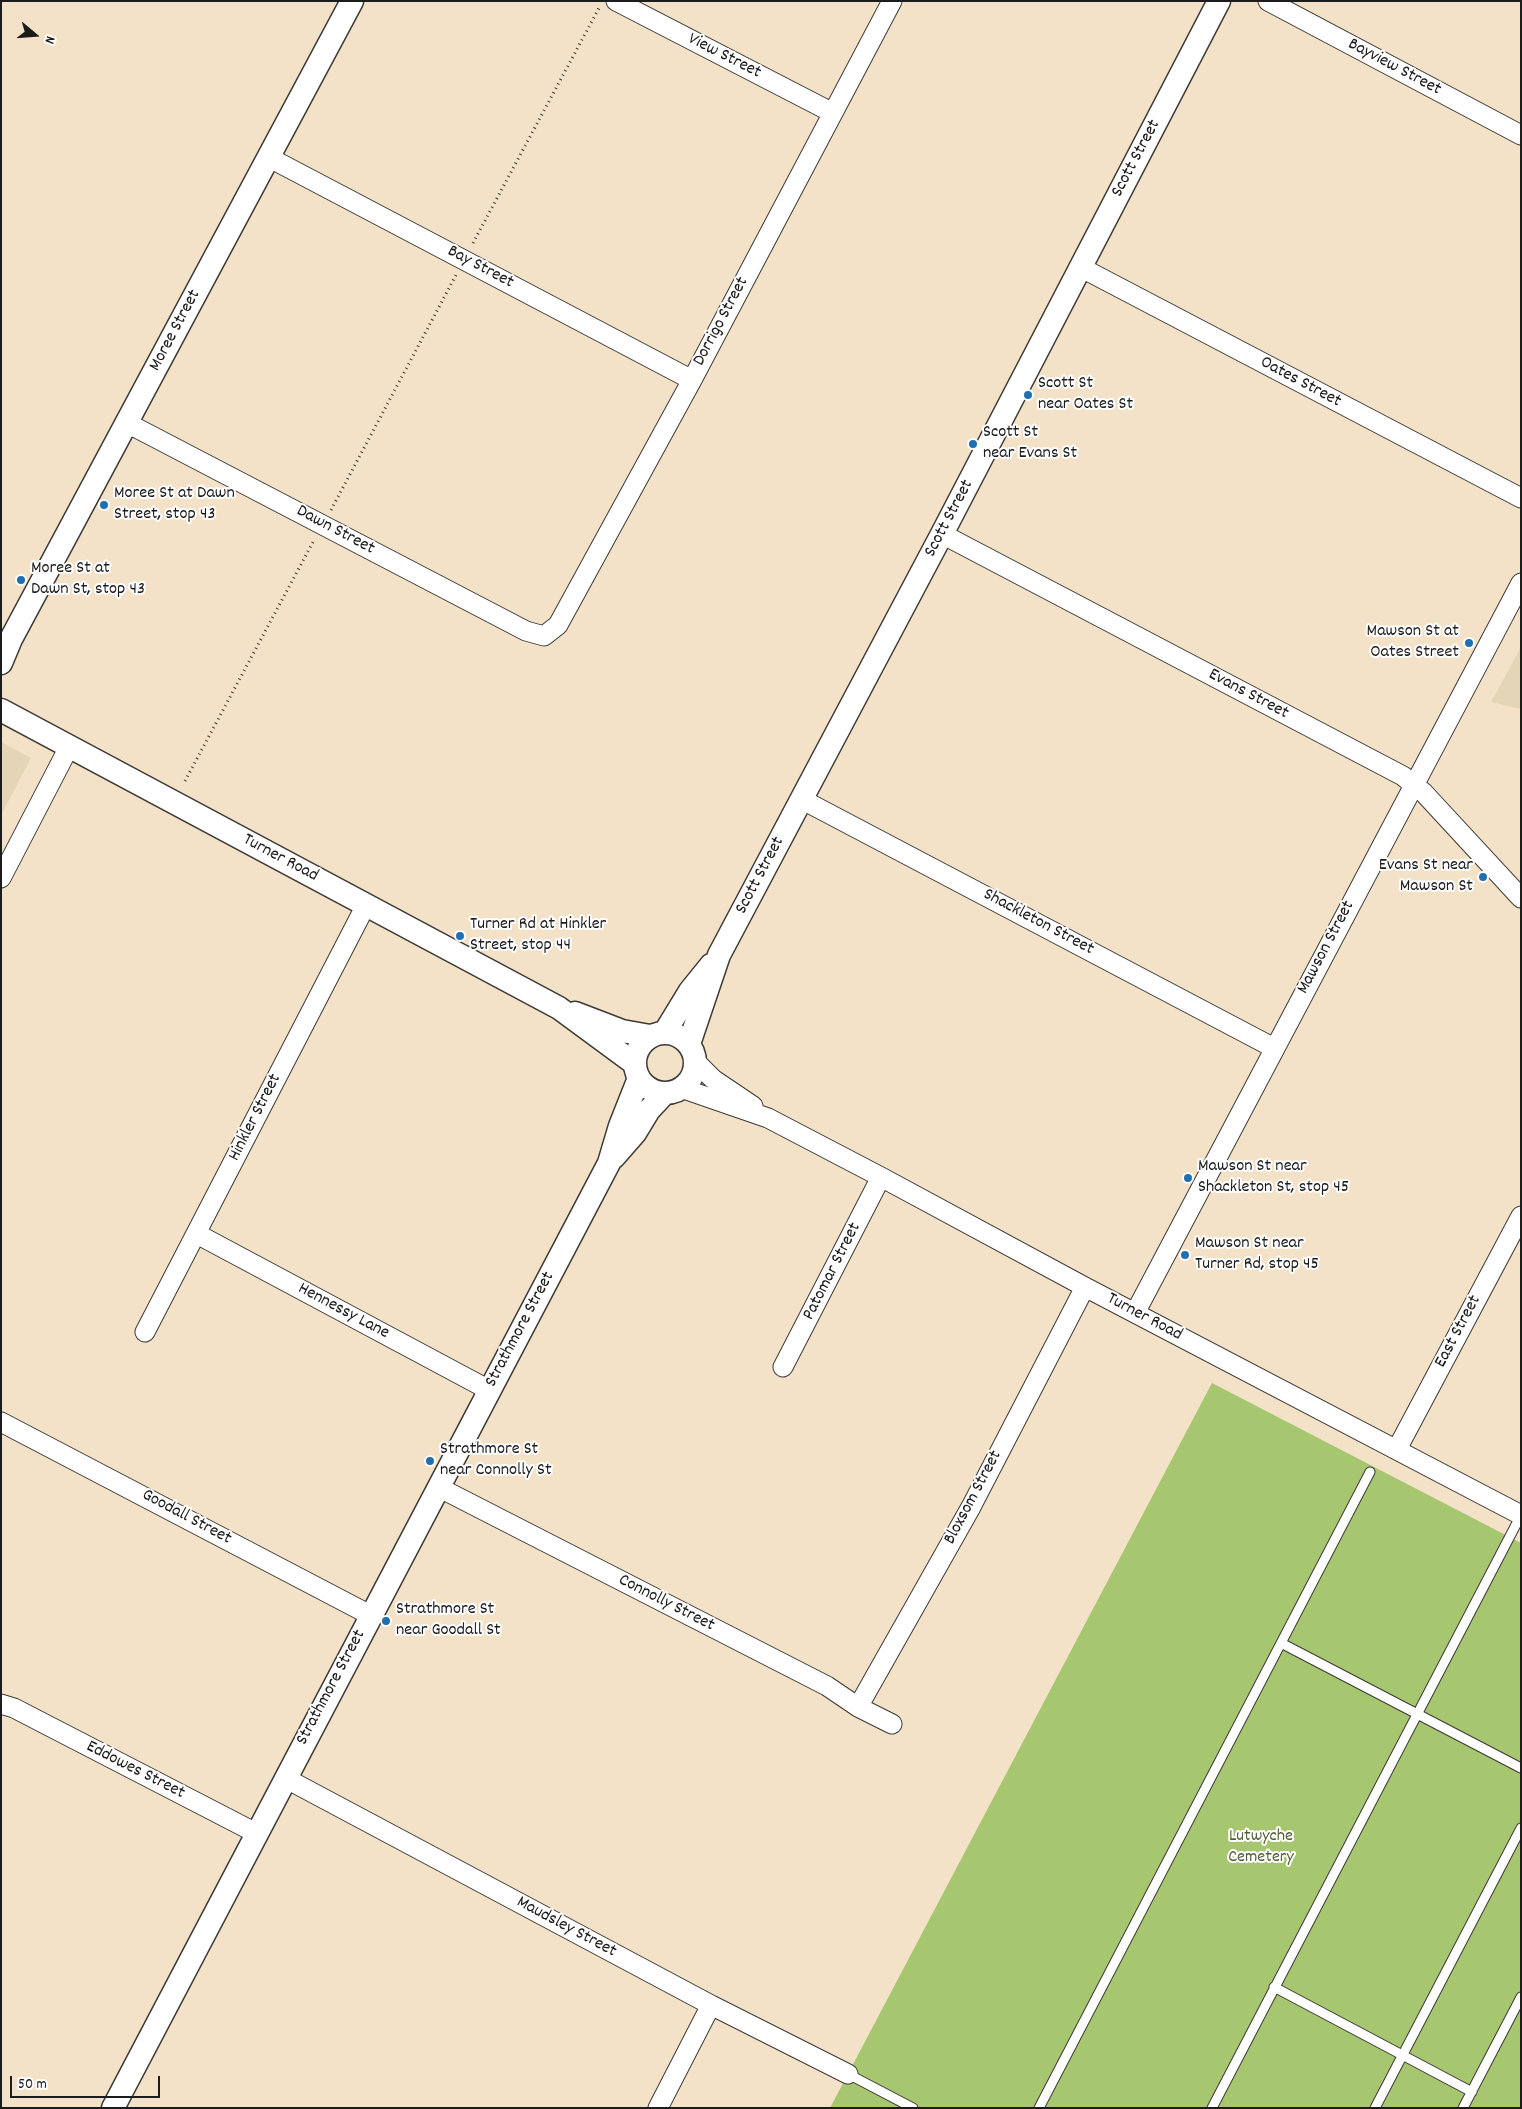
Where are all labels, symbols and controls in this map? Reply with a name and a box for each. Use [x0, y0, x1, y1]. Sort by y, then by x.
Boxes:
north arrow [10, 10, 60, 60]
street label: View Street [684, 29, 764, 85]
text: N [39, 33, 60, 46]
street label: Bayview Street [1344, 34, 1444, 102]
street label: Scott Street [1108, 117, 1166, 201]
street label: Bay Street [443, 242, 517, 294]
street label: Dorrigo Street [690, 274, 754, 370]
street label: Moree Street [146, 287, 206, 375]
street label: Oates Street [1256, 353, 1344, 413]
place label: Scott St near Oates St [1038, 374, 1133, 416]
marker: Scott St near Oates St [1022, 389, 1034, 401]
place label: Scott St near Evans St [983, 423, 1077, 466]
marker: Scott St near Evans St [967, 438, 979, 450]
street label: Scott Street [921, 477, 979, 561]
place label: Moree St at Dawn Street, stop 43 [114, 484, 235, 526]
marker: Moree St at Dawn Street, stop 43 [98, 499, 110, 511]
street label: Dawn Street [292, 501, 378, 561]
place label: Moree St at Dawn St, stop 43 [31, 559, 145, 602]
marker: Moree St at Dawn St, stop 43 [15, 574, 27, 586]
place label: Mawson St at Oates Street [1367, 622, 1459, 664]
marker: Mawson St at Oates Street [1463, 637, 1475, 649]
street label: Evans Street [1204, 665, 1292, 725]
street label: Turner Road [239, 830, 321, 888]
street label: Scott Street [732, 834, 790, 918]
place label: Evans St near Mawson St [1379, 856, 1473, 899]
marker: Evans St near Mawson St [1477, 871, 1489, 883]
street label: Shackleton Street [979, 885, 1097, 961]
street label: Mawson Street [1293, 898, 1361, 998]
place label: Turner Rd at Hinkler Street, stop 44 [470, 915, 606, 958]
marker: Turner Rd at Hinkler Street, stop 44 [454, 930, 466, 942]
street label: Hinkler Street [225, 1071, 287, 1165]
place label: Mawson St near Shackleton St, stop 45 [1198, 1157, 1349, 1200]
marker: Mawson St near Shackleton St, stop 45 [1182, 1172, 1194, 1184]
street label: Patomar Street [799, 1220, 867, 1324]
place label: Mawson St near Turner Rd, stop 45 [1195, 1234, 1319, 1276]
marker: Mawson St near Turner Rd, stop 45 [1179, 1249, 1191, 1261]
street label: Strathmore Street [482, 1269, 560, 1391]
street label: Hennessy Lane [294, 1279, 392, 1345]
street label: Turner Road [1103, 1289, 1185, 1347]
street label: East Street [1431, 1292, 1487, 1372]
place label: Strathmore St near Connolly St [440, 1440, 552, 1482]
street label: Bloxsom Street [940, 1447, 1008, 1549]
marker: Strathmore St near Connolly St [424, 1455, 436, 1467]
street label: Goodall Street [137, 1485, 235, 1551]
street label: Connolly Street [614, 1570, 718, 1638]
place label: Strathmore St near Goodall St [396, 1600, 501, 1642]
marker: Strathmore St near Goodall St [380, 1615, 392, 1627]
street label: Strathmore Street [293, 1627, 371, 1749]
street label: Eddowes Street [82, 1737, 188, 1805]
park label: Lutwyche Cemetery [1228, 1827, 1294, 1870]
street label: Maudsley Street [512, 1893, 620, 1963]
scale bar [12, 2066, 162, 2098]
text: 50 m [18, 2074, 47, 2096]

